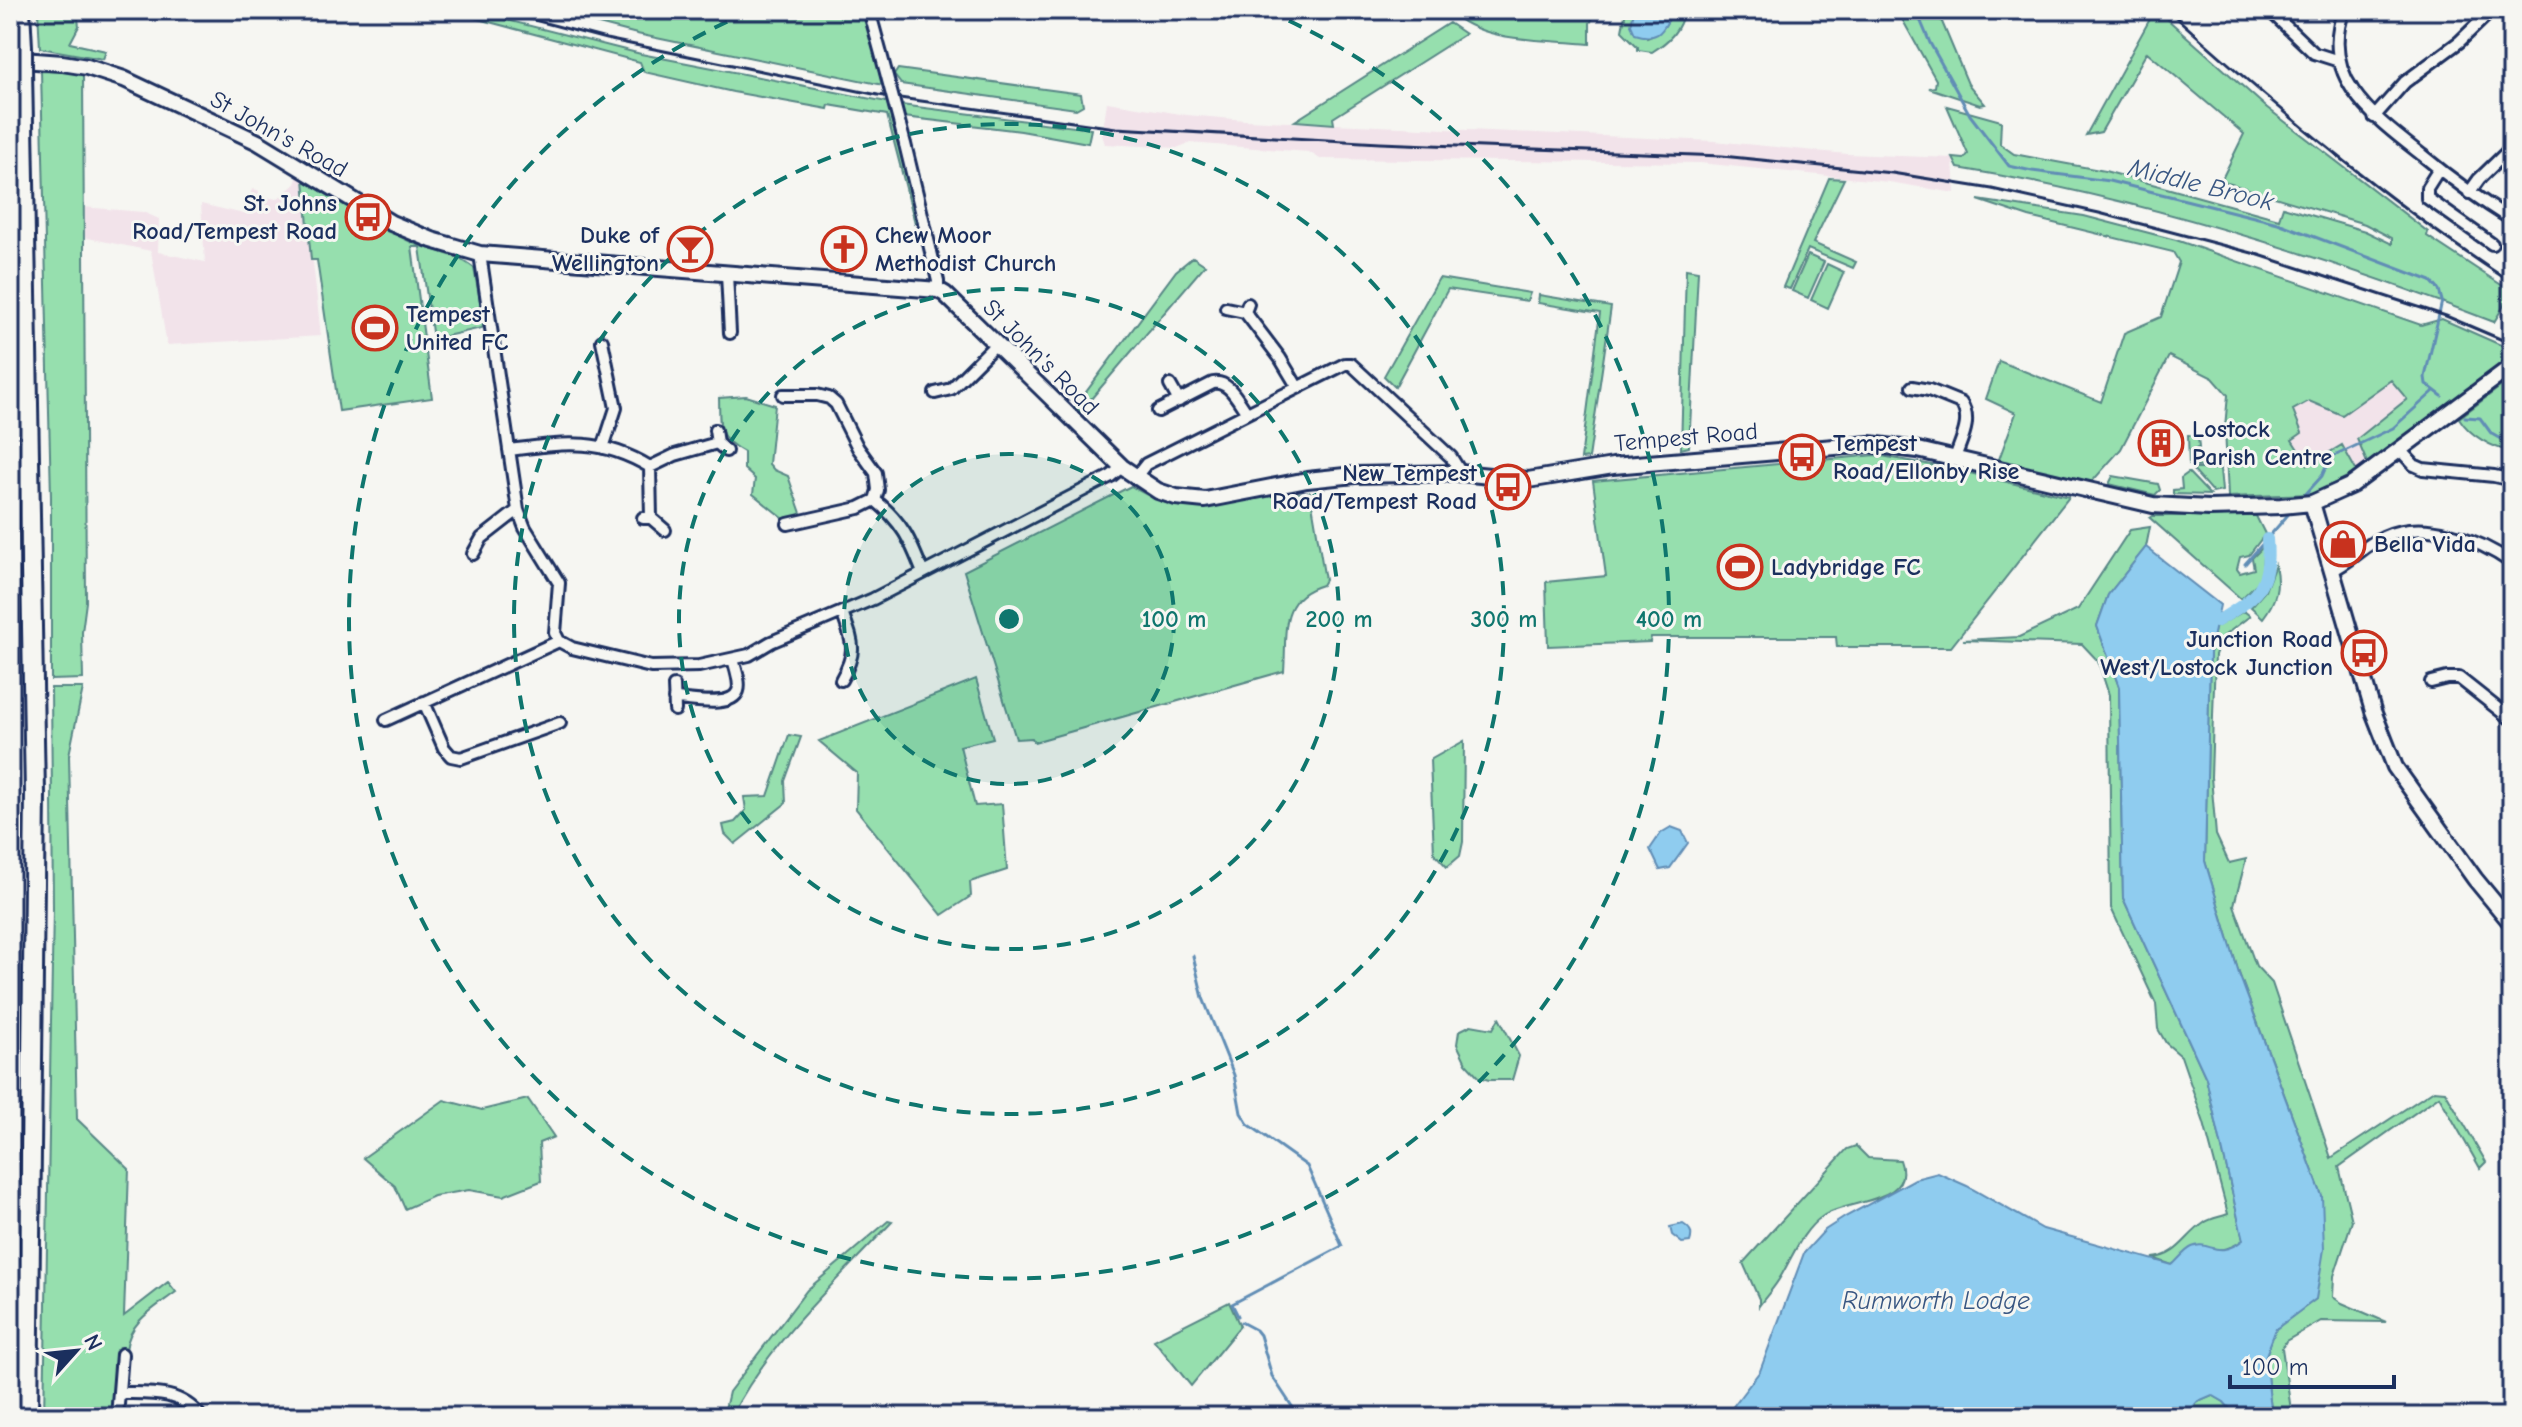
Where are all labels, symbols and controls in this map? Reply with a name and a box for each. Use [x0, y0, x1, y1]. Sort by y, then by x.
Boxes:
street label: St John's Road [206, 85, 352, 183]
water label: Middle Brook [2124, 152, 2277, 218]
place label: St. Johns Road/Tempest Road [132, 189, 337, 245]
bus stop icon: St. Johns Road/Tempest Road [344, 193, 392, 241]
place label: Duke of Wellington [552, 221, 660, 277]
place label: Chew Moor Methodist Church [875, 221, 1057, 277]
bar icon: Duke of Wellington [666, 225, 714, 273]
church icon: Chew Moor Methodist Church [820, 225, 868, 273]
street label: St John's Road [977, 293, 1105, 421]
place label: Tempest United FC [406, 300, 509, 356]
sports icon: Tempest United FC [351, 304, 399, 352]
place label: Lostock Parish Centre [2192, 415, 2332, 471]
street label: Tempest Road [1613, 417, 1759, 457]
building icon: Lostock Parish Centre [2137, 419, 2185, 467]
place label: Tempest Road/Ellonby Rise [1833, 429, 2020, 485]
bus stop icon: Tempest Road/Ellonby Rise [1778, 433, 1826, 481]
place label: New Tempest Road/Tempest Road [1272, 459, 1478, 515]
bus stop icon: New Tempest Road/Tempest Road [1484, 463, 1532, 511]
shop icon: Bella Vida [2319, 520, 2367, 568]
place label: Bella Vida [2374, 530, 2476, 558]
sports icon: Ladybridge FC [1716, 543, 1764, 591]
place label: Ladybridge FC [1771, 553, 1921, 581]
centre of rings [995, 605, 1023, 633]
text: 100 m [1142, 605, 1206, 633]
text: 200 m [1305, 605, 1373, 633]
text: 300 m [1471, 605, 1537, 633]
text: 400 m [1636, 605, 1702, 633]
place label: Junction Road West/Lostock Junction [2100, 625, 2333, 681]
bus stop icon: Junction Road West/Lostock Junction [2340, 629, 2388, 677]
water label: Rumworth Lodge [1842, 1286, 2030, 1316]
north arrow [36, 1311, 116, 1391]
text: N [78, 1330, 108, 1355]
scale bar [2230, 1339, 2394, 1389]
text: 100 m [2242, 1353, 2309, 1381]

